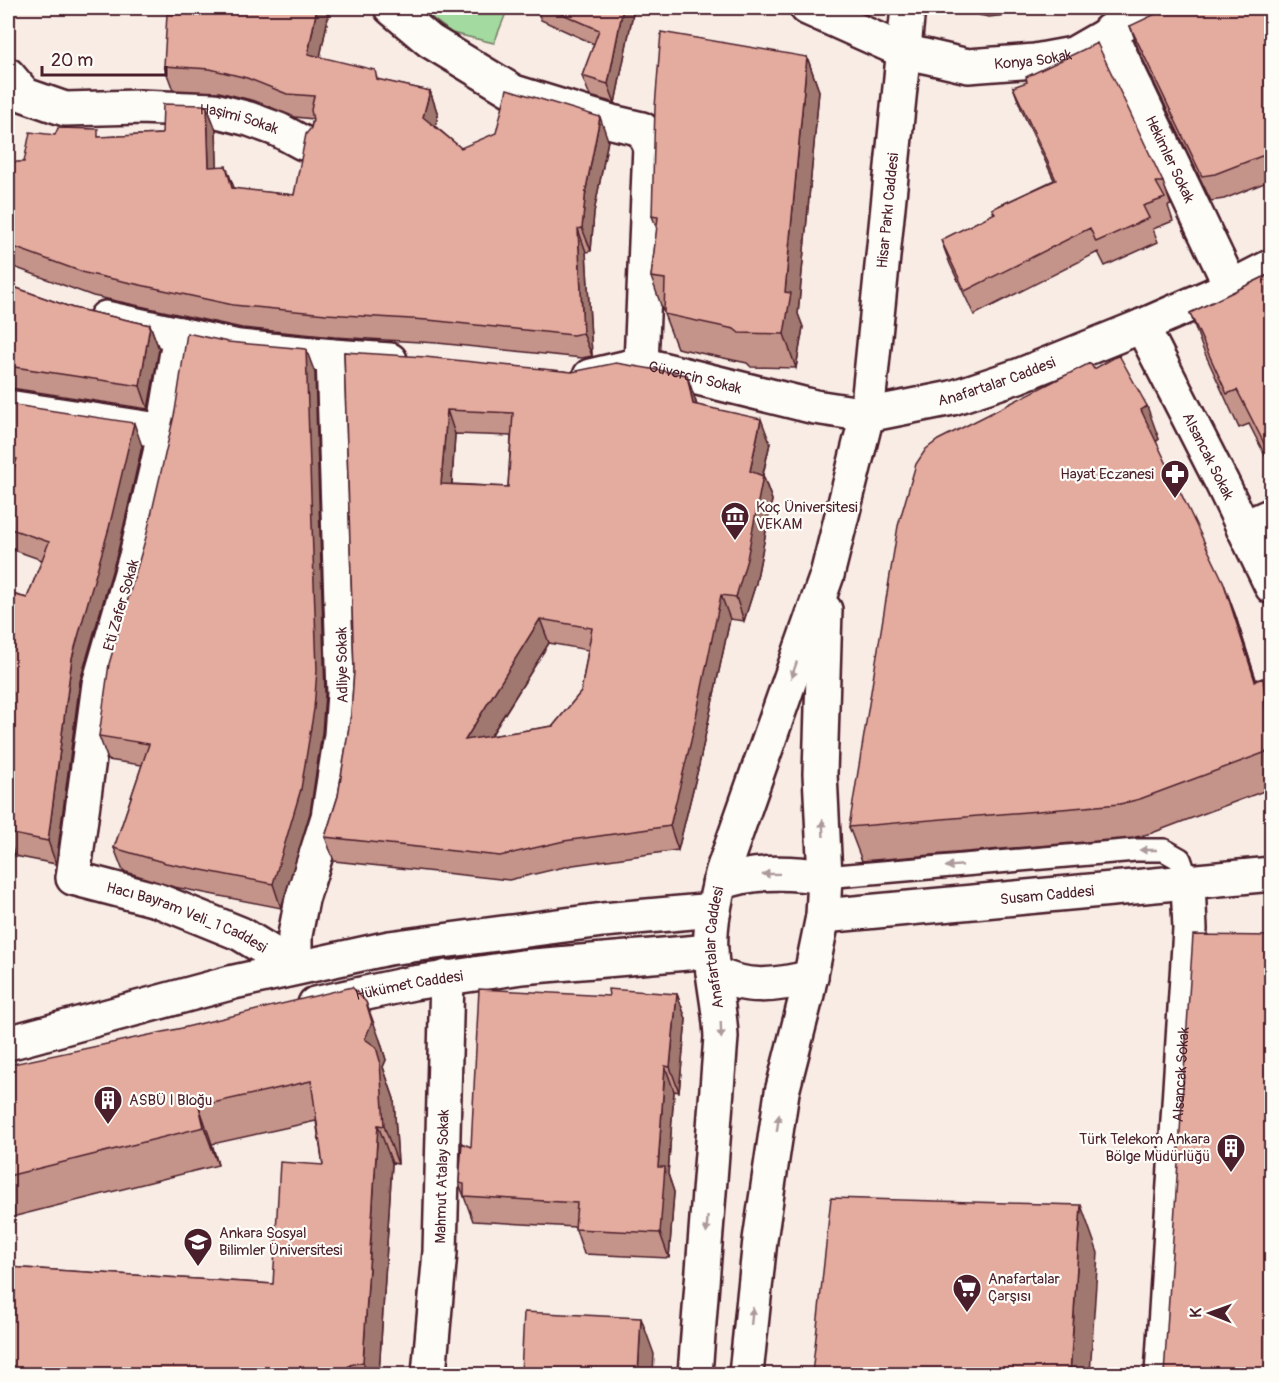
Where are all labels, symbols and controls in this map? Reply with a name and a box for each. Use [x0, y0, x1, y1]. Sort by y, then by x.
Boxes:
scale bar [42, 39, 166, 77]
street label: Konya Sokak [993, 45, 1074, 74]
text: 20 m [51, 49, 93, 72]
street label: Haşimi Sokak [199, 100, 282, 139]
street label: Hekimler Sokak [1141, 113, 1199, 207]
street label: Hisar Parkı Caddesi [873, 152, 903, 269]
street label: Anafartalar Caddesi [936, 353, 1059, 411]
street label: Güvercin Sokak [646, 357, 744, 399]
street label: Alsancak Sokak [1178, 409, 1238, 504]
pharmacy icon: Hayat Eczanesi [1159, 458, 1191, 500]
place label: Hayat Eczanesi [1060, 465, 1154, 484]
place label: Koç Üniversitesi VEKAM [756, 498, 858, 534]
museum icon: Koç Üniversitesi VEKAM [719, 500, 751, 542]
street label: Eti Zafer Sokak [99, 556, 144, 653]
street label: Adliye Sokak [332, 626, 353, 703]
one-way arrow [789, 661, 798, 679]
one-way arrow [818, 819, 827, 838]
one-way arrow [1139, 845, 1158, 855]
one-way arrow [944, 861, 963, 871]
one-way arrow [762, 870, 781, 879]
street label: Hacı Bayram Veli_1 Caddesi [104, 878, 271, 958]
street label: Susam Caddesi [999, 882, 1095, 909]
street label: Anafartalar Caddesi [702, 884, 729, 1010]
street label: Hükümet Caddesi [354, 967, 465, 1005]
one-way arrow [716, 1021, 725, 1040]
street label: Alsancak Sokak [1169, 1026, 1194, 1123]
building icon: ASBÜ I Bloğu [92, 1084, 124, 1126]
place label: ASBÜ I Bloğu [129, 1091, 212, 1110]
street label: Mahmut Atalay Sokak [431, 1108, 454, 1244]
one-way arrow [773, 1113, 782, 1132]
place label: Türk Telekom Ankara Bölge Müdürlüğü [1079, 1130, 1210, 1166]
building icon: Türk Telekom Ankara Bölge Müdürlüğü [1215, 1132, 1247, 1174]
one-way arrow [702, 1215, 712, 1234]
place label: Ankara Sosyal Bilimler Üniversitesi [219, 1224, 343, 1260]
school or university icon: Ankara Sosyal Bilimler Üniversitesi [182, 1226, 214, 1268]
place label: Anafartalar Çarşısı [988, 1270, 1061, 1306]
supermarket icon: Anafartalar Çarşısı [951, 1272, 983, 1314]
north arrow [1180, 1283, 1240, 1343]
one-way arrow [747, 1307, 757, 1326]
text: K [1186, 1307, 1206, 1318]

